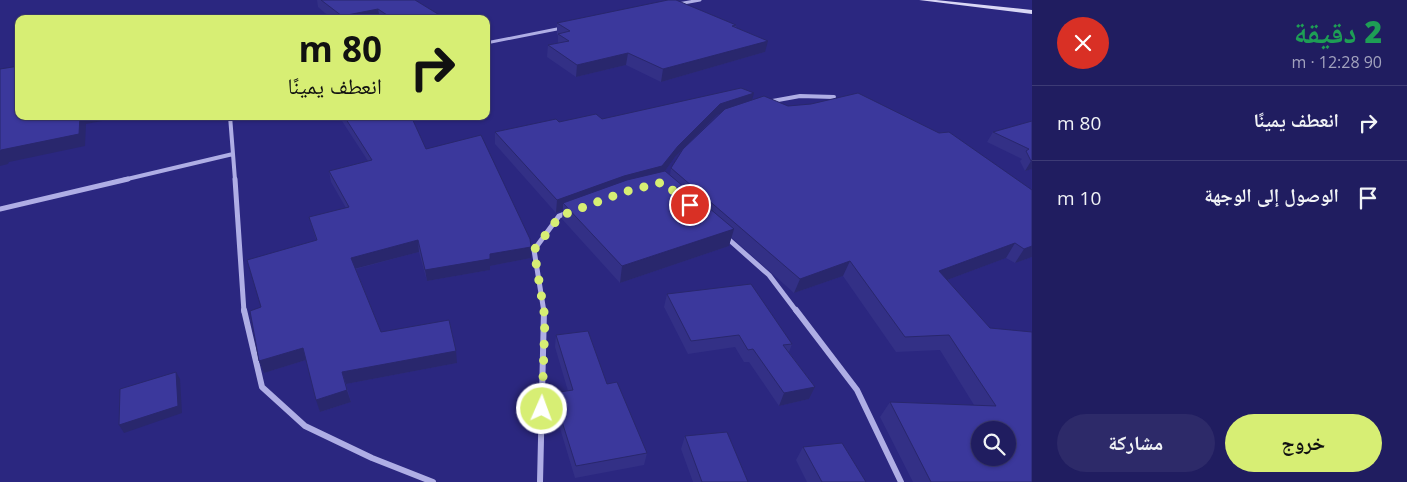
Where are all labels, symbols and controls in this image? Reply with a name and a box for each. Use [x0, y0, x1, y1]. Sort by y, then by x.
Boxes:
text: 2 دقيقة [1294, 11, 1382, 52]
button: close [1057, 17, 1109, 69]
text: 80 m [299, 25, 382, 72]
icon: right [400, 35, 465, 100]
text: 90 m · 12:28 [1291, 51, 1382, 73]
text: انعطف يمينًا [288, 70, 382, 100]
text: انعطف يمينًا [1253, 107, 1339, 133]
icon: right [1354, 109, 1382, 137]
text: 80 m [1057, 110, 1101, 136]
text: الوصول إلى الوجهة [1204, 182, 1339, 208]
pin [669, 184, 711, 226]
icon: arrive [1354, 184, 1382, 212]
text: 10 m [1057, 185, 1101, 211]
icon: arrive [676, 191, 704, 219]
position arrow [515, 382, 567, 434]
button: مشاركة [1057, 414, 1215, 472]
button: خروج [1225, 414, 1382, 472]
map controls [971, 421, 1016, 466]
button: search [971, 421, 1016, 466]

